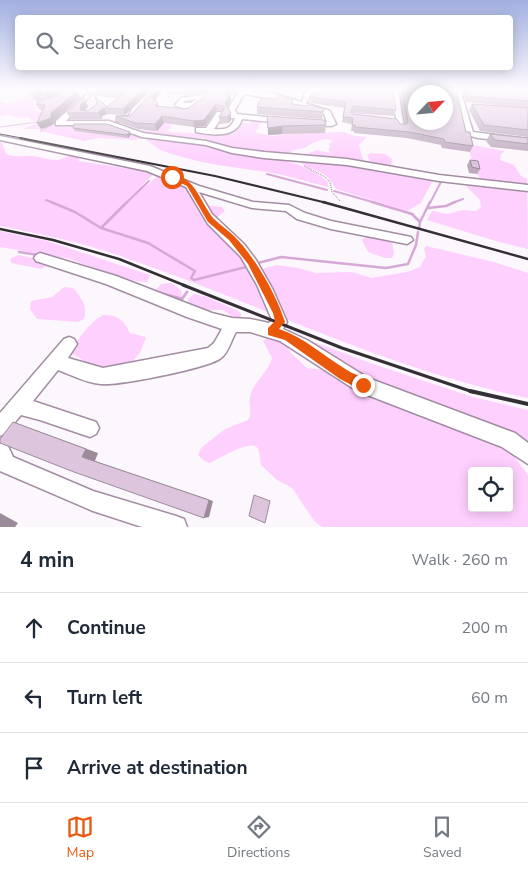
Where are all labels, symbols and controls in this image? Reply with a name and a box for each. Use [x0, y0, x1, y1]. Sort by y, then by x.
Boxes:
search box [15, 15, 513, 70]
icon: search [33, 29, 61, 57]
text: Search here [73, 30, 174, 56]
north arrow [408, 85, 453, 130]
route start [161, 166, 184, 189]
route end [352, 374, 375, 397]
map controls [468, 467, 513, 512]
button: locate [468, 467, 513, 512]
text: 4 min [20, 546, 74, 574]
text: Walk · 260 m [412, 549, 508, 571]
icon: ahead [20, 614, 48, 642]
text: Continue [67, 615, 146, 641]
text: 200 m [461, 617, 508, 639]
icon: left [20, 684, 48, 712]
text: Turn left [67, 685, 142, 711]
text: 60 m [471, 687, 508, 709]
icon: arrive [20, 754, 48, 782]
text: Arrive at destination [67, 755, 248, 781]
tab: Map [66, 813, 94, 862]
tab: Directions [227, 813, 290, 862]
tab: Saved [423, 813, 462, 862]

